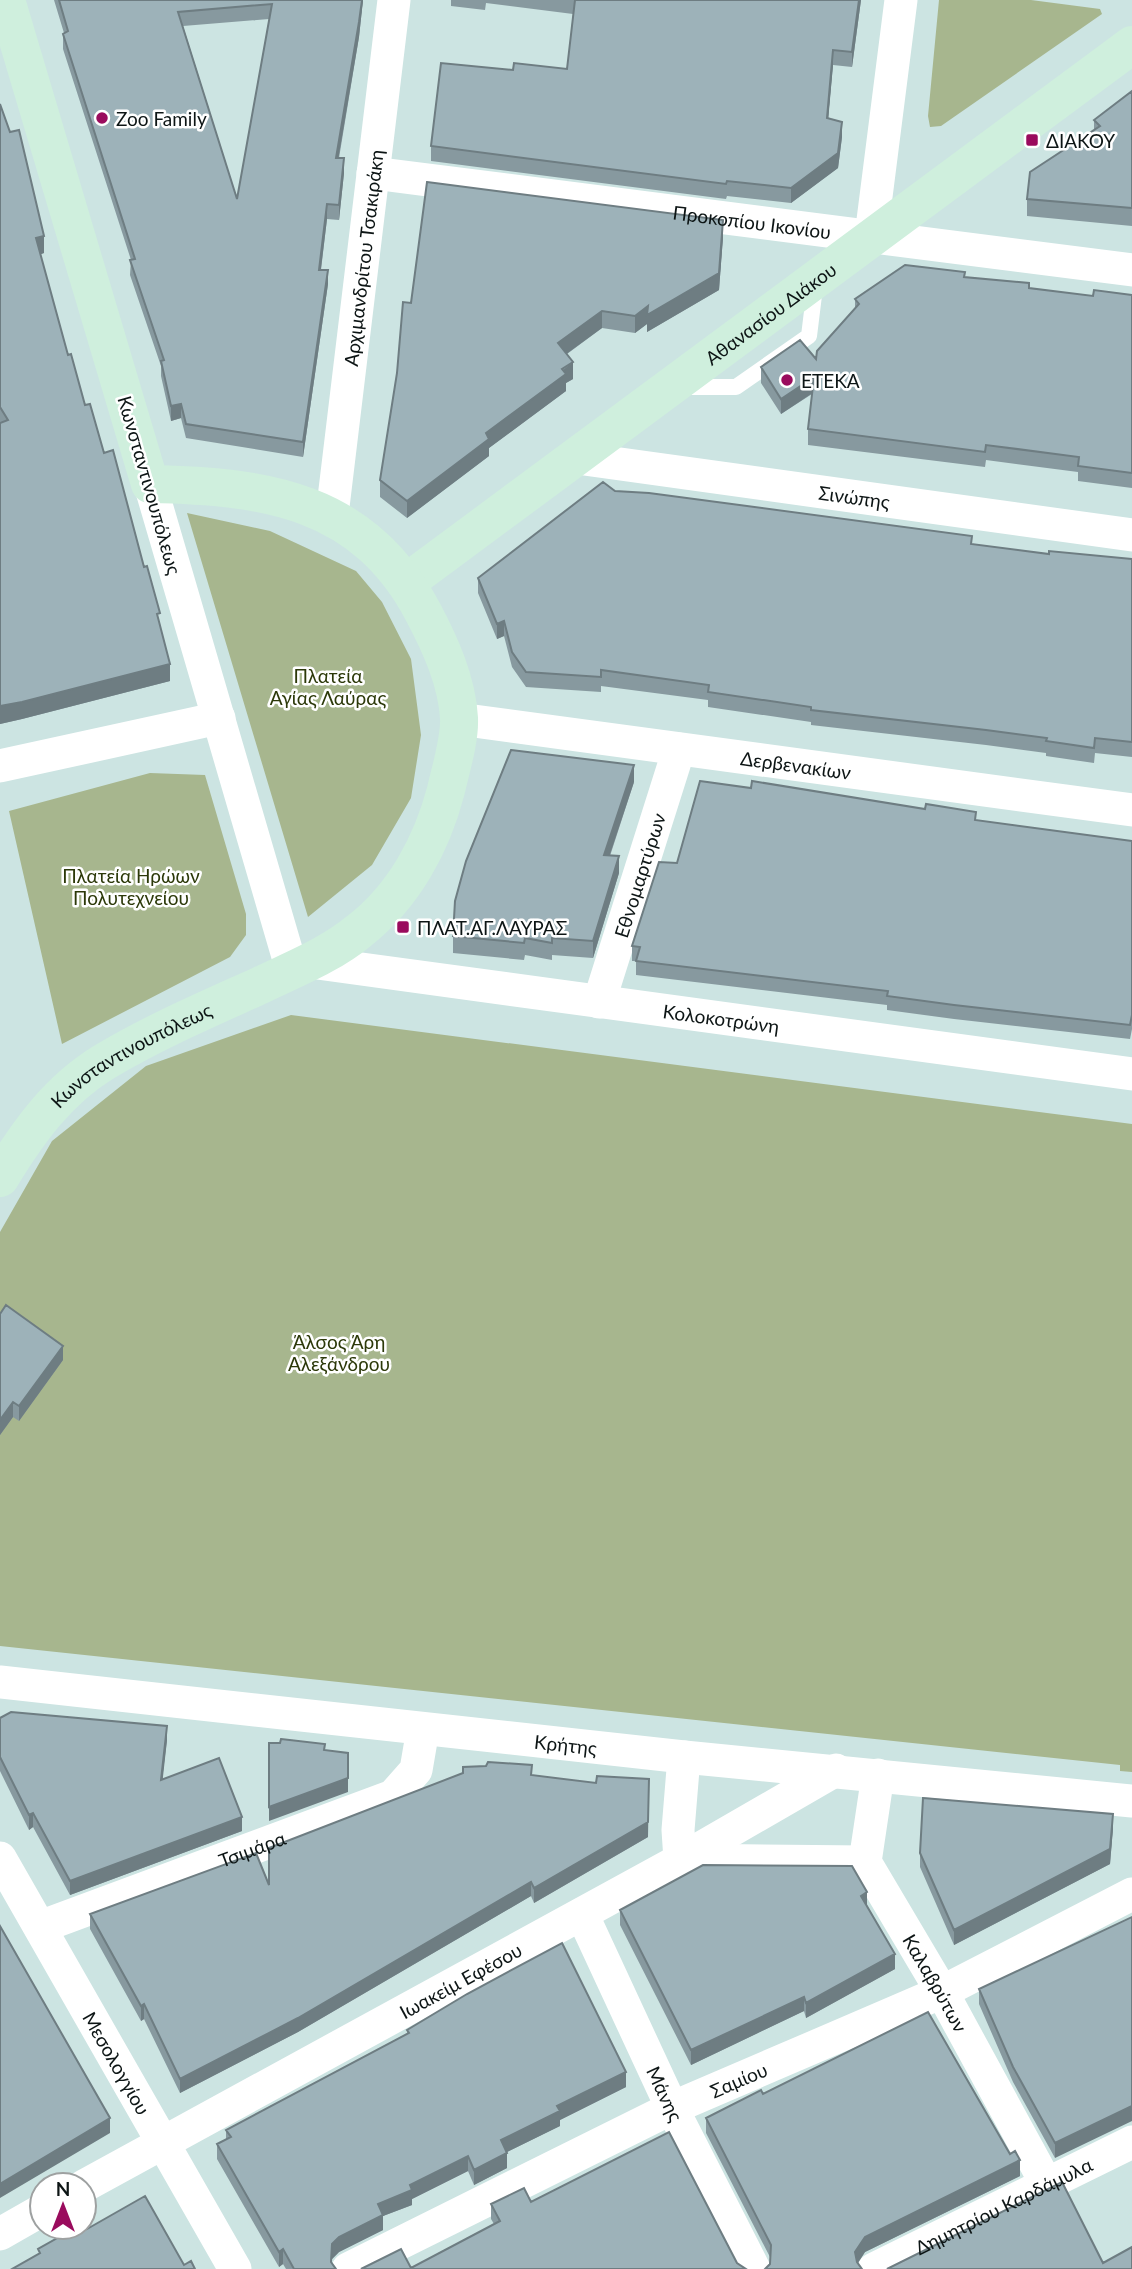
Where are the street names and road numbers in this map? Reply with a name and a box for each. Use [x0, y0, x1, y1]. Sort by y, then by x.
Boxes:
street label: Αρχιμανδρίτου Τσακιράκη [339, 148, 387, 367]
street label: Προκοπίου Ικονίου [672, 200, 832, 243]
street label: Αθανασίου Διάκου [700, 257, 840, 369]
street label: Κωνσταντινουπόλεως [113, 393, 187, 577]
street label: Σινώπης [817, 480, 892, 513]
street label: Δερβενακίων [739, 746, 853, 783]
street label: Εθνομαρτύρων [609, 810, 670, 940]
street label: Κωνσταντινουπόλεως [45, 997, 215, 1112]
street label: Κολοκοτρώνη [662, 999, 781, 1037]
street label: Κρήτης [533, 1729, 598, 1759]
street label: Τσιμάρα [215, 1825, 289, 1871]
street label: Καλαβρύτων [899, 1930, 973, 2036]
street label: Ιωακείμ Εφέσου [395, 1937, 525, 2023]
street label: Μεσολογγίου [79, 2007, 156, 2118]
street label: Σαμίου [706, 2057, 770, 2102]
street label: Μάνης [643, 2062, 688, 2125]
street label: Δημητρίου Καρδάμυλα [911, 2152, 1096, 2259]

